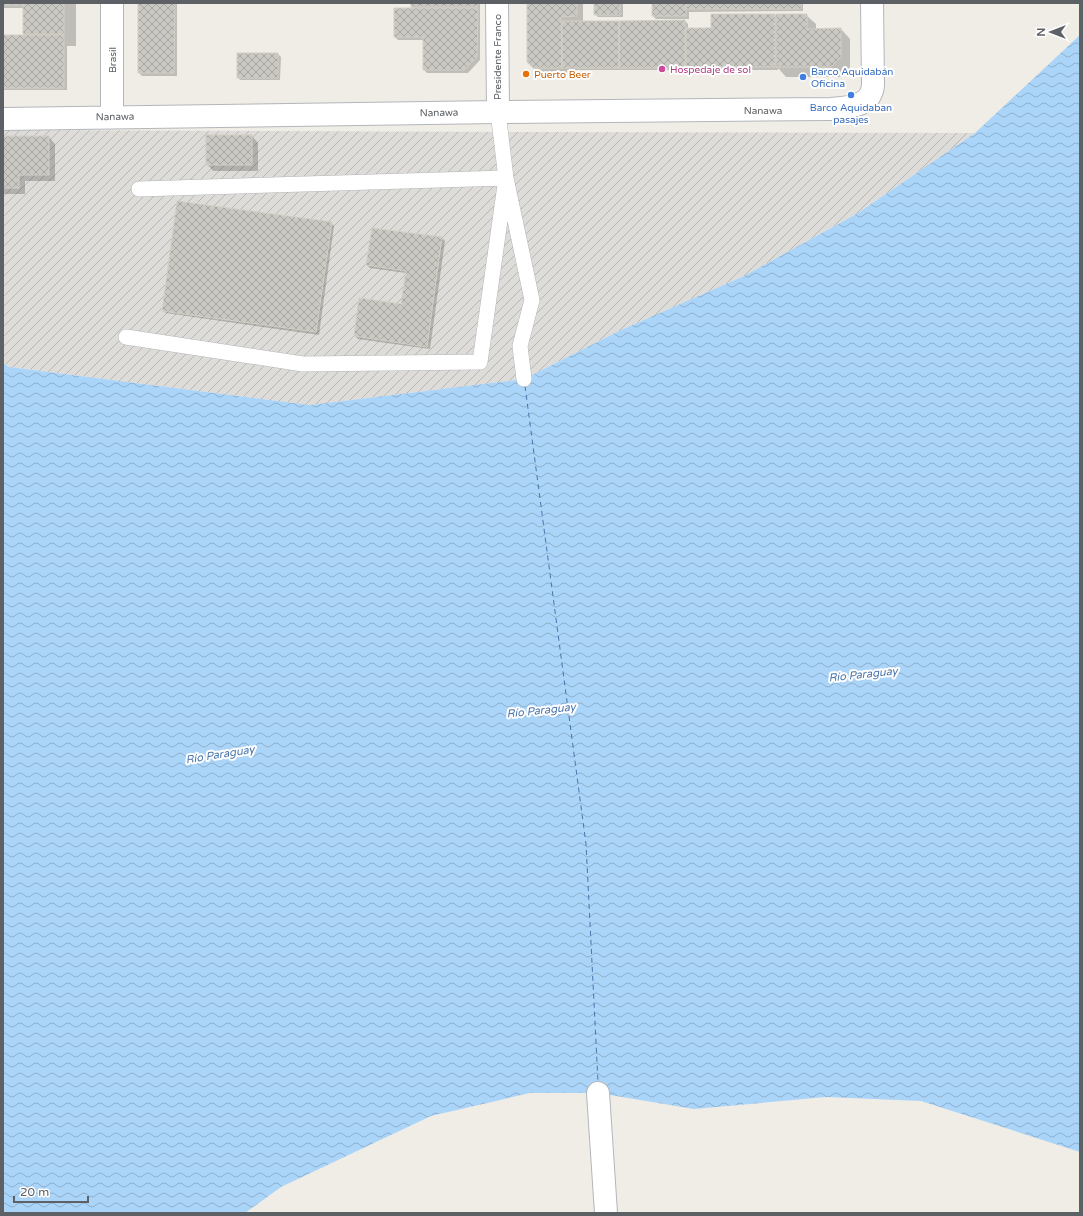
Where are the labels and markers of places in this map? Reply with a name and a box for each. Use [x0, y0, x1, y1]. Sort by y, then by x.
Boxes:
marker: Hospedaje de sol [657, 64, 667, 74]
place label: Hospedaje de sol [670, 64, 751, 76]
place label: Barco Aquidabán Oficina [811, 66, 893, 90]
marker: Puerto Beer [521, 69, 531, 79]
place label: Puerto Beer [534, 69, 591, 81]
marker: Barco Aquidabán Oficina [798, 72, 808, 82]
marker: Barco Aquidaban pasajes [846, 90, 856, 100]
place label: Barco Aquidaban pasajes [810, 102, 892, 126]

